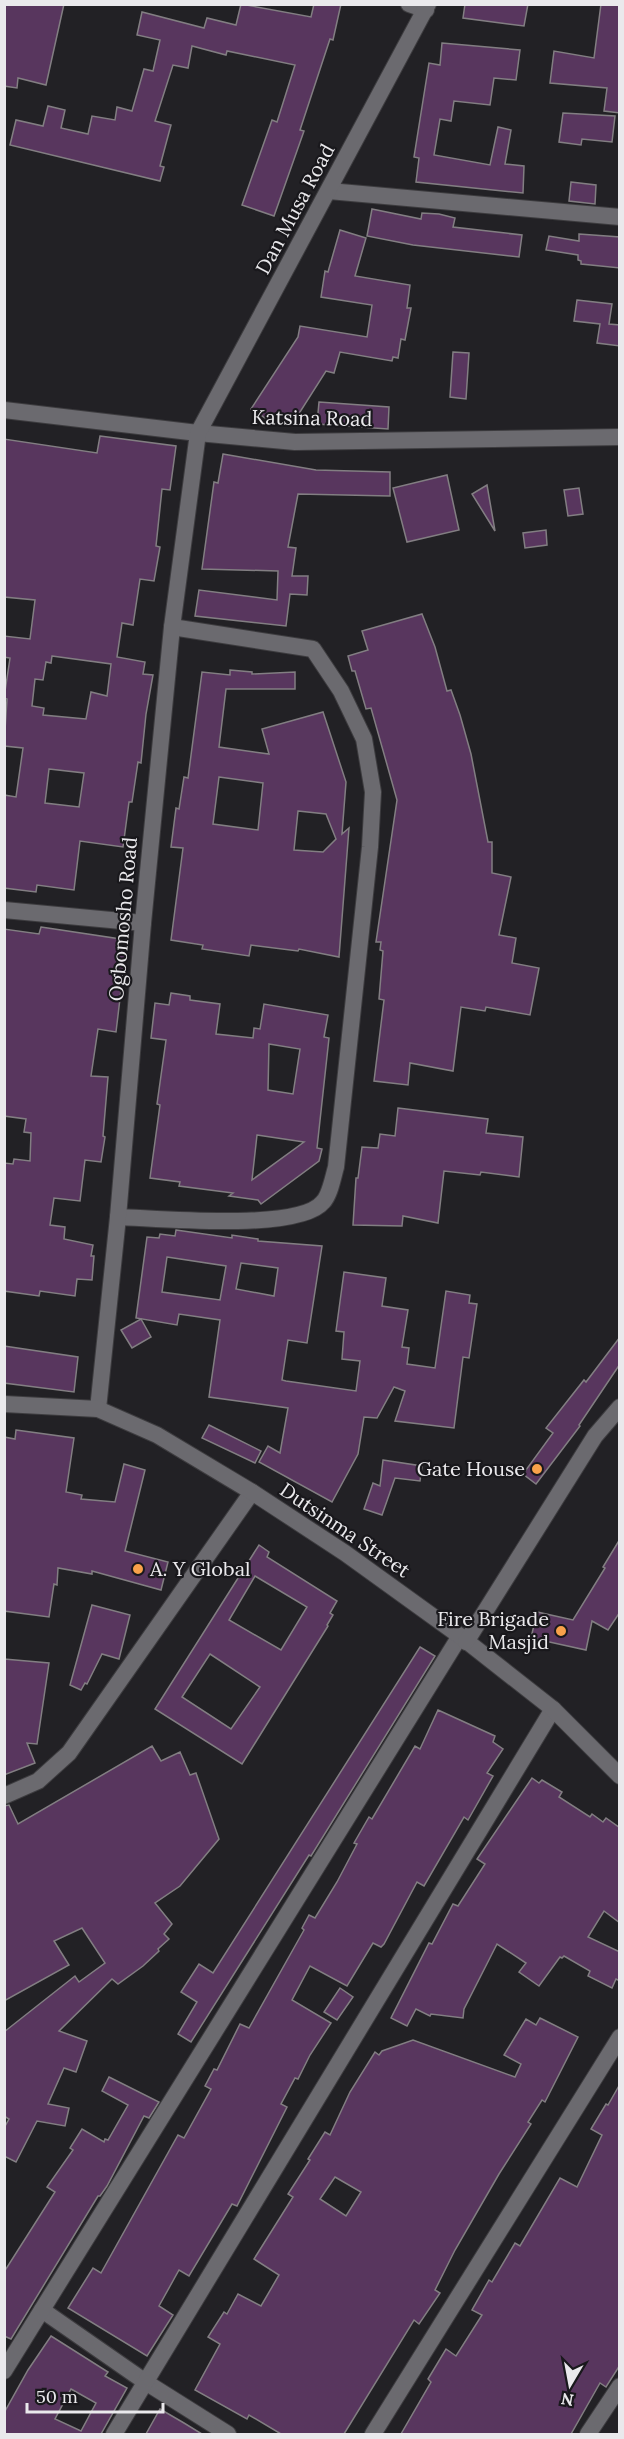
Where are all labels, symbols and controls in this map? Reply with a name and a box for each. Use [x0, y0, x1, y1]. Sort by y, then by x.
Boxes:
street label: Dan Musa Road [250, 139, 339, 278]
street label: Katsina Road [252, 404, 373, 431]
street label: Ogbomosho Road [103, 836, 142, 1002]
place label: Gate House [417, 1456, 525, 1481]
marker: Gate House [530, 1462, 544, 1476]
street label: Dutsinma Street [275, 1477, 415, 1583]
place label: A. Y Global [149, 1556, 250, 1581]
marker: A. Y Global [131, 1562, 145, 1576]
place label: Fire Brigade Masjid [437, 1606, 549, 1654]
marker: Fire Brigade Masjid [554, 1624, 568, 1638]
north arrow [540, 2355, 600, 2415]
scale bar [27, 2376, 164, 2414]
text: 50 m [36, 2385, 78, 2408]
text: N [560, 2389, 575, 2411]

